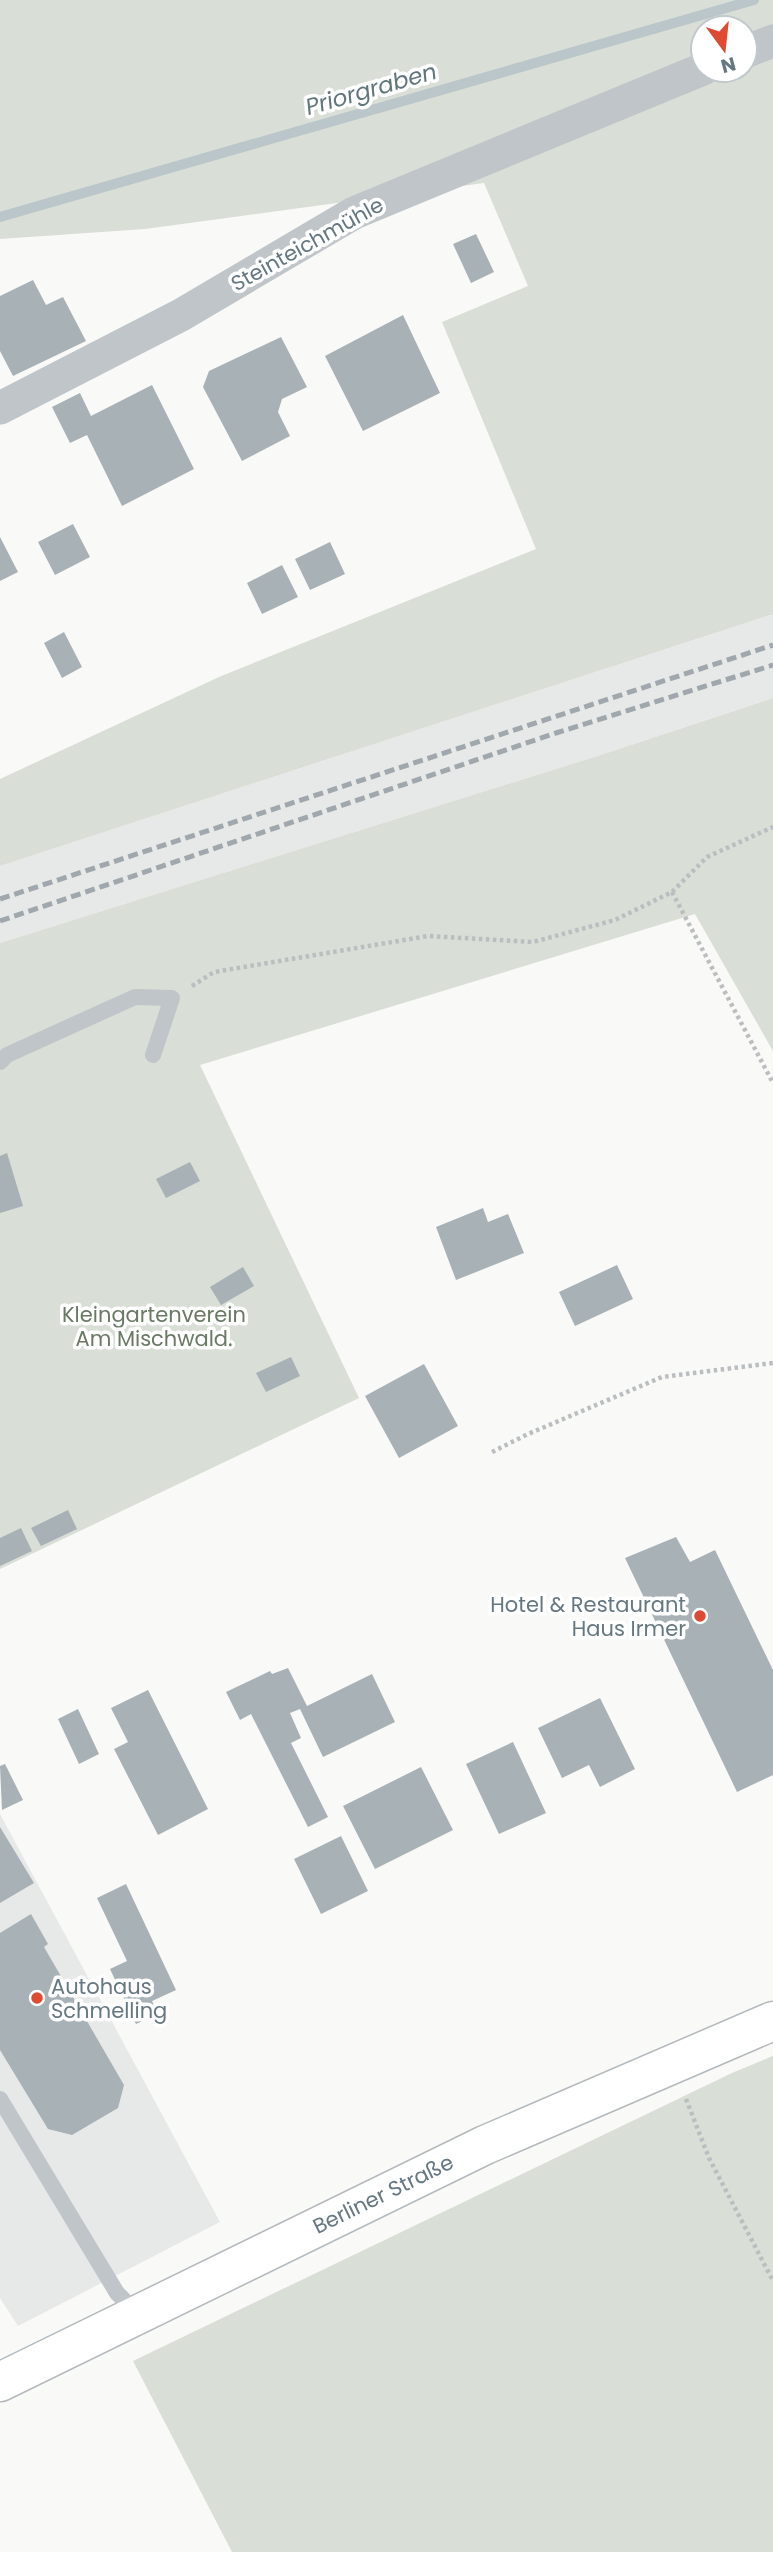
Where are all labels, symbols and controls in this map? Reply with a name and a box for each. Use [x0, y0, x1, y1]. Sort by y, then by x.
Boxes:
north arrow [689, 14, 759, 84]
text: N [718, 50, 739, 80]
water label: Priorgraben [302, 55, 440, 123]
street label: Steinteichmühle [225, 190, 389, 298]
park label: Kleingartenverein Am Mischwald. [62, 1300, 246, 1353]
place label: Hotel & Restaurant Haus Irmer [490, 1590, 686, 1643]
marker: Hotel & Restaurant Haus Irmer [692, 1608, 708, 1624]
place label: Autohaus Schmelling [51, 1972, 167, 2025]
marker: Autohaus Schmelling [29, 1990, 45, 2006]
street label: Berliner Straße [308, 2147, 458, 2241]

